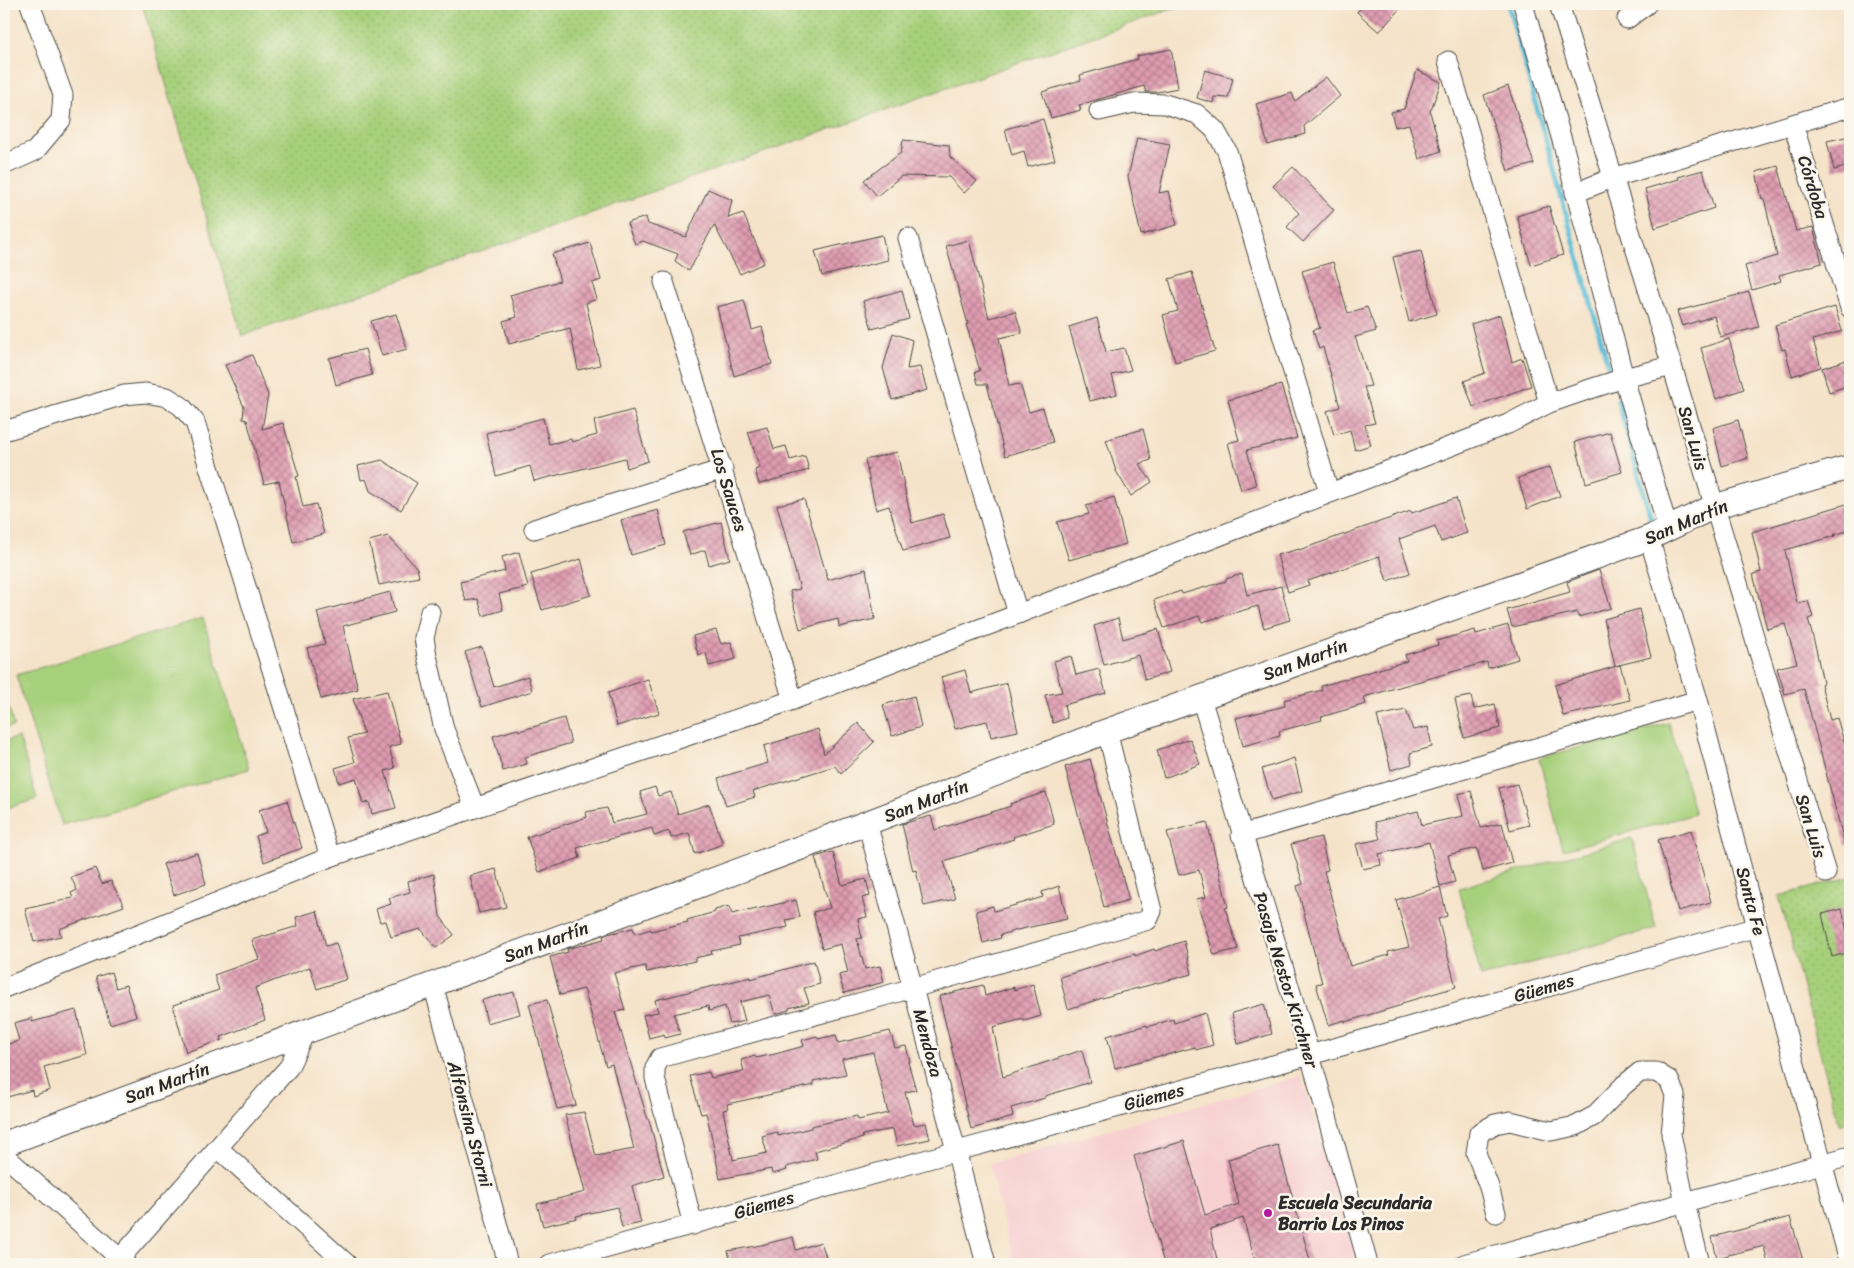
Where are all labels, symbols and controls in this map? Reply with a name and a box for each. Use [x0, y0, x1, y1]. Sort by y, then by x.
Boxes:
street label: Córdoba [1788, 151, 1838, 224]
street label: San Luis [1669, 402, 1718, 475]
street label: Los Sauces [701, 444, 757, 536]
street label: San Martín [1639, 490, 1733, 554]
street label: San Martín [1258, 630, 1352, 690]
street label: San Martín [879, 770, 973, 832]
street label: San Luis [1786, 790, 1836, 863]
street label: Santa Fe [1726, 863, 1776, 939]
street label: Pasaje Nestor Kirchner [1244, 888, 1328, 1074]
street label: San Martín [499, 912, 593, 972]
street label: Güemes [1510, 964, 1579, 1012]
street label: Mendoza [904, 1005, 952, 1081]
street label: San Martín [120, 1053, 214, 1113]
street label: Alfonsina Storni [437, 1056, 503, 1192]
street label: Güemes [1120, 1073, 1189, 1120]
street label: Güemes [730, 1181, 799, 1229]
place label: Escuela Secundaria Barrio Los Pinos [1278, 1187, 1433, 1240]
marker: Escuela Secundaria Barrio Los Pinos [1262, 1207, 1274, 1219]

